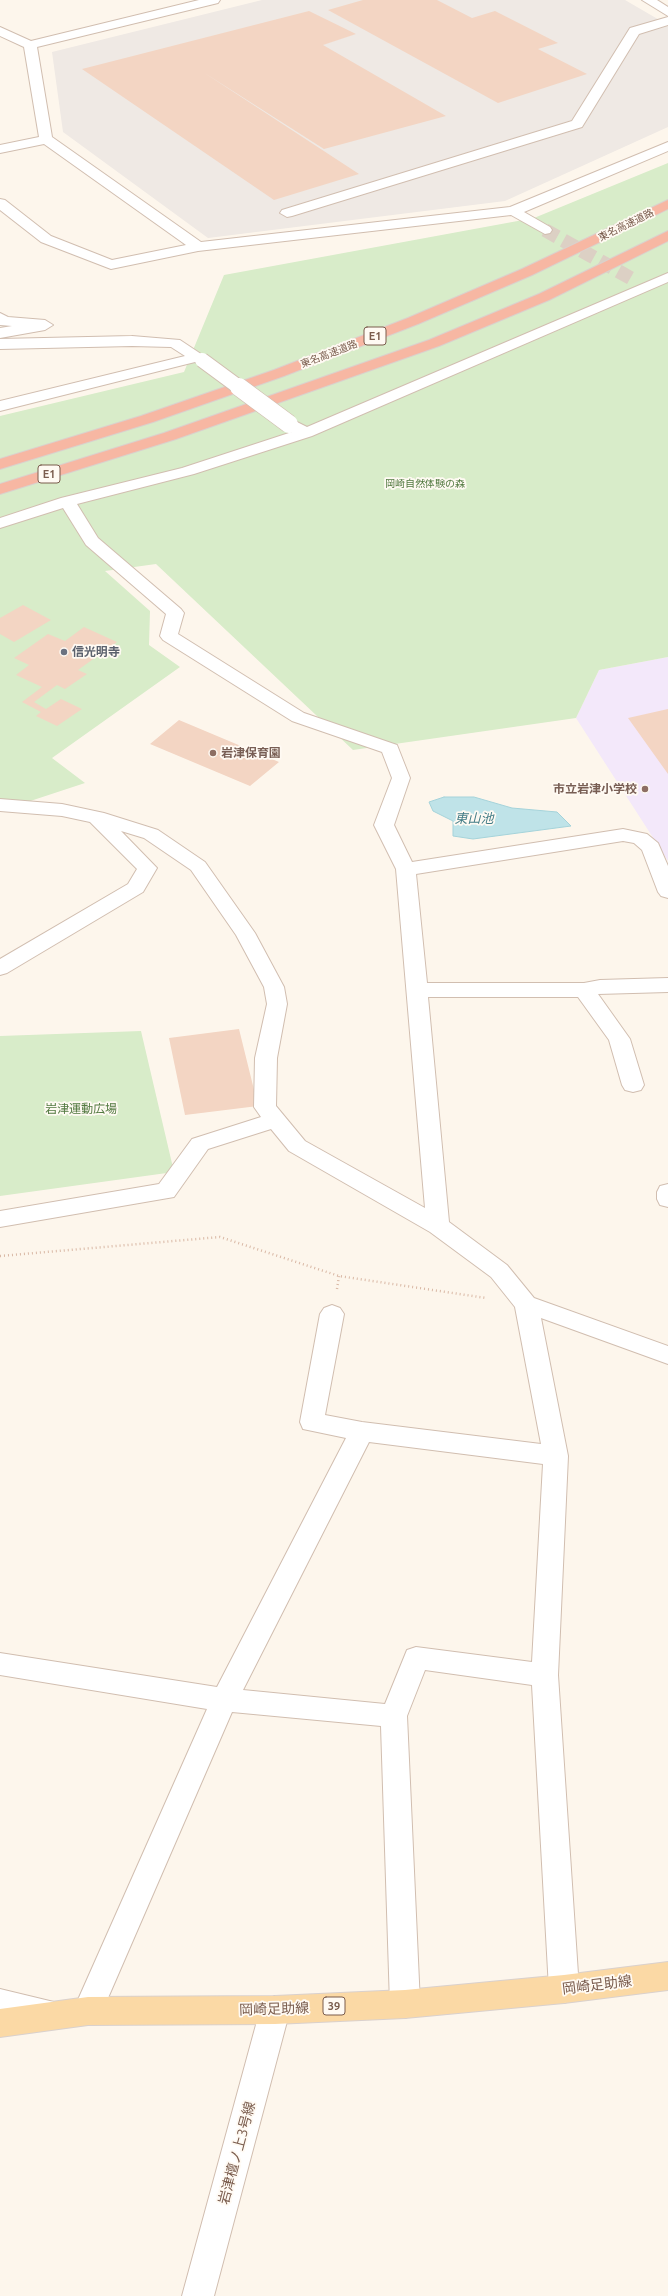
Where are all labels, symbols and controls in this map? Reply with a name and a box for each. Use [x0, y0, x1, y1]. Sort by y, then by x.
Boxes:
street label: 東名高速道路 [596, 206, 656, 244]
road number: E1 [364, 327, 386, 345]
street label: 東名高速道路 [299, 338, 359, 370]
road number: E1 [38, 465, 60, 483]
park label: 岡崎自然体験の森 [385, 478, 465, 490]
place label: 信光明寺 [72, 645, 120, 659]
marker: 信光明寺 [59, 647, 69, 657]
place label: 岩津保育園 [221, 746, 281, 760]
marker: 岩津保育園 [208, 748, 218, 758]
place label: 市立岩津小学校 [553, 782, 637, 796]
marker: 市立岩津小学校 [640, 784, 650, 794]
water label: 東山池 [455, 811, 493, 827]
park label: 岩津運動広場 [45, 1102, 117, 1116]
street label: 岡崎足助線 [561, 1972, 633, 1998]
road number: 39 [323, 1997, 345, 2015]
street label: 岡崎足助線 [239, 1999, 309, 2019]
street label: 岩津檀ノ上3号線 [215, 2100, 259, 2206]

